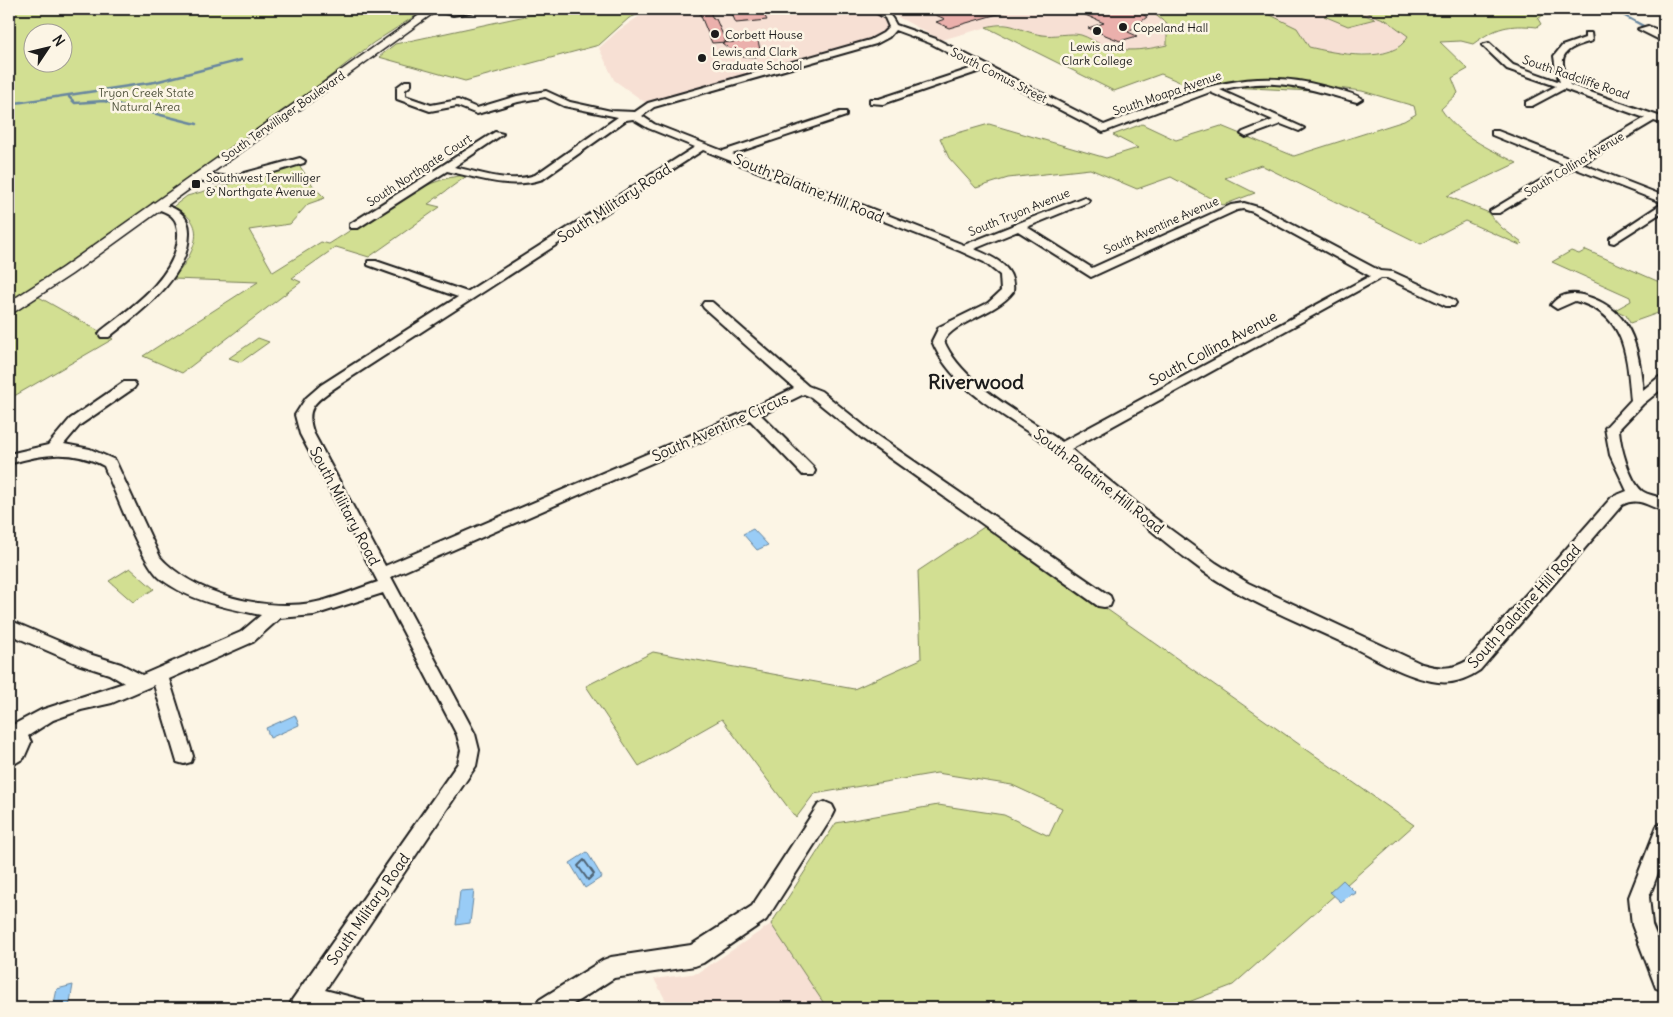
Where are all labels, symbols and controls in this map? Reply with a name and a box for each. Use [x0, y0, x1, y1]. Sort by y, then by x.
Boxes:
place label: Copeland Hall [1133, 20, 1208, 35]
marker: Copeland Hall [1117, 21, 1129, 33]
north arrow [22, 22, 72, 72]
marker: Lewis and Clark College [1091, 25, 1103, 37]
place label: Corbett House [725, 27, 803, 42]
marker: Corbett House [709, 28, 721, 40]
text: N [48, 31, 69, 50]
place label: Lewis and Clark College [1062, 39, 1132, 68]
place label: Lewis and Clark Graduate School [712, 44, 802, 73]
street label: South Comus Street [948, 44, 1050, 106]
marker: Lewis and Clark Graduate School [696, 52, 708, 64]
street label: South Radcliffe Road [1521, 52, 1631, 102]
street label: South Moapa Avenue [1111, 67, 1223, 119]
street label: South Terwilliger Boulevard [218, 68, 348, 164]
park label: Tryon Creek State Natural Area [98, 85, 194, 114]
street label: South Collina Avenue [1521, 128, 1627, 200]
street label: South Northgate Court [364, 130, 474, 210]
street label: South Palatine Hill Road [731, 149, 887, 227]
street label: South Military Road [553, 159, 675, 247]
place label: Southwest Terwilliger & Northgate Avenue [206, 170, 321, 199]
marker: Southwest Terwilliger & Northgate Avenue [190, 178, 202, 190]
street label: South Tryon Avenue [966, 185, 1072, 239]
street label: South Aventine Avenue [1101, 193, 1221, 257]
street label: South Collina Avenue [1146, 306, 1280, 390]
district label: Riverwood [928, 369, 1024, 394]
street label: South Aventine Circus [649, 388, 791, 466]
street label: South Palatine Hill Road [1030, 424, 1168, 538]
street label: South Military Road [306, 443, 384, 569]
street label: South Palatine Hill Road [1463, 540, 1585, 672]
street label: South Military Road [322, 849, 414, 969]

